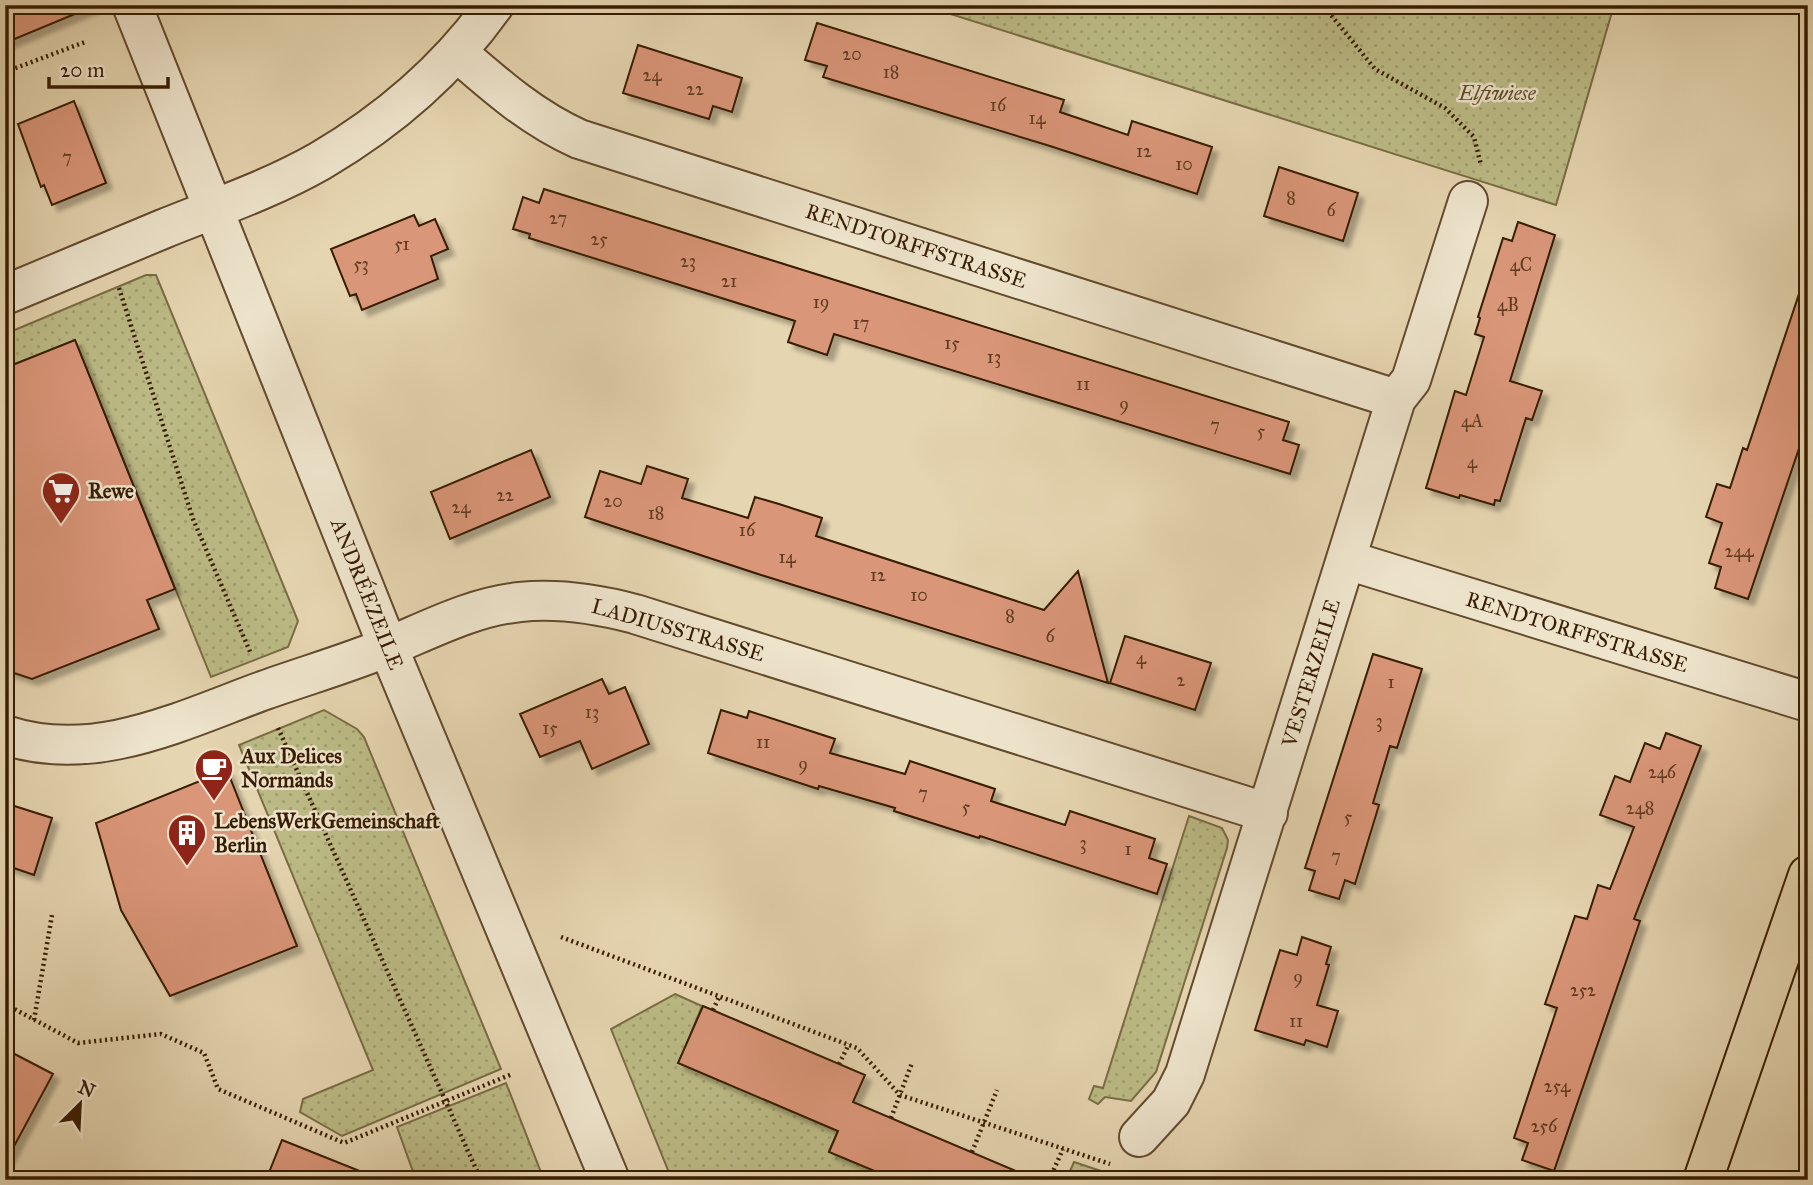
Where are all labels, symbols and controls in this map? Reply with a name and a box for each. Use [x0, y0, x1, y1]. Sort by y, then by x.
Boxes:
house number: 20 [842, 43, 862, 65]
scale bar [49, 46, 168, 90]
text: 20 m [60, 57, 105, 83]
house number: 18 [883, 61, 899, 83]
house number: 24 [643, 64, 662, 86]
house number: 22 [686, 78, 704, 100]
park label: Elfiwiese [1458, 80, 1537, 106]
house number: 16 [990, 94, 1007, 116]
house number: 14 [1028, 107, 1047, 129]
house number: 12 [1136, 140, 1152, 162]
house number: 7 [62, 146, 72, 168]
house number: 10 [1175, 153, 1193, 175]
house number: 8 [1286, 187, 1296, 209]
street label: RENDTORFFSTRASSE [802, 198, 1030, 294]
house number: 6 [1326, 199, 1336, 221]
house number: 27 [549, 207, 567, 229]
house number: 25 [590, 228, 608, 250]
house number: 51 [394, 233, 410, 255]
house number: 23 [680, 250, 696, 272]
house number: 53 [353, 253, 369, 275]
house number: 4C [1510, 254, 1532, 276]
house number: 21 [721, 270, 737, 292]
house number: 19 [813, 291, 829, 313]
house number: 4B [1497, 294, 1519, 316]
house number: 17 [853, 312, 869, 334]
house number: 15 [944, 332, 960, 354]
house number: 13 [987, 346, 1001, 368]
house number: 11 [1076, 373, 1090, 395]
house number: 9 [1119, 393, 1129, 415]
house number: 4A [1461, 410, 1483, 432]
house number: 7 [1210, 414, 1220, 436]
house number: 5 [1257, 420, 1266, 442]
house number: 4 [1467, 451, 1478, 473]
supermarket icon: Rewe [40, 470, 82, 525]
place label: Rewe [88, 478, 134, 504]
house number: 22 [496, 484, 514, 506]
house number: 20 [603, 490, 623, 512]
house number: 24 [452, 496, 471, 518]
house number: 18 [648, 502, 664, 524]
street label: ANDRÉEZEILE [324, 513, 410, 673]
house number: 16 [739, 519, 756, 541]
house number: 244 [1725, 540, 1754, 562]
house number: 14 [778, 546, 797, 568]
house number: 12 [870, 564, 886, 586]
house number: 10 [910, 584, 928, 606]
street label: RENDTORFFSTRASSE [1463, 586, 1691, 678]
street label: LADIUSSTRASSE [589, 593, 767, 667]
street label: VESTERZEILE [1276, 596, 1346, 751]
house number: 8 [1005, 605, 1015, 627]
house number: 6 [1045, 625, 1055, 647]
house number: 4 [1136, 647, 1147, 669]
house number: 2 [1177, 669, 1186, 691]
house number: 1 [1387, 671, 1395, 693]
house number: 13 [585, 701, 599, 723]
house number: 3 [1375, 710, 1383, 732]
house number: 15 [542, 717, 558, 739]
house number: 11 [756, 731, 770, 753]
place label: Aux Delices Normands [239, 743, 342, 793]
cafe icon: Aux Delices Normands [193, 747, 235, 802]
house number: 9 [798, 753, 808, 775]
house number: 246 [1648, 761, 1677, 783]
house number: 7 [918, 782, 928, 804]
house number: 5 [962, 796, 971, 818]
house number: 248 [1626, 797, 1654, 819]
house number: 5 [1344, 806, 1353, 828]
place label: LebensWerkGemeinschaft Berlin [214, 808, 440, 858]
building icon: LebensWerkGemeinschaft Berlin [166, 812, 208, 867]
house number: 3 [1079, 832, 1087, 854]
house number: 1 [1124, 838, 1132, 860]
house number: 7 [1331, 845, 1341, 867]
house number: 9 [1293, 966, 1303, 988]
house number: 252 [1570, 979, 1596, 1001]
house number: 11 [1289, 1010, 1303, 1032]
north arrow [46, 1070, 116, 1140]
text: N [75, 1075, 99, 1103]
house number: 254 [1544, 1075, 1571, 1097]
house number: 256 [1531, 1115, 1558, 1137]

